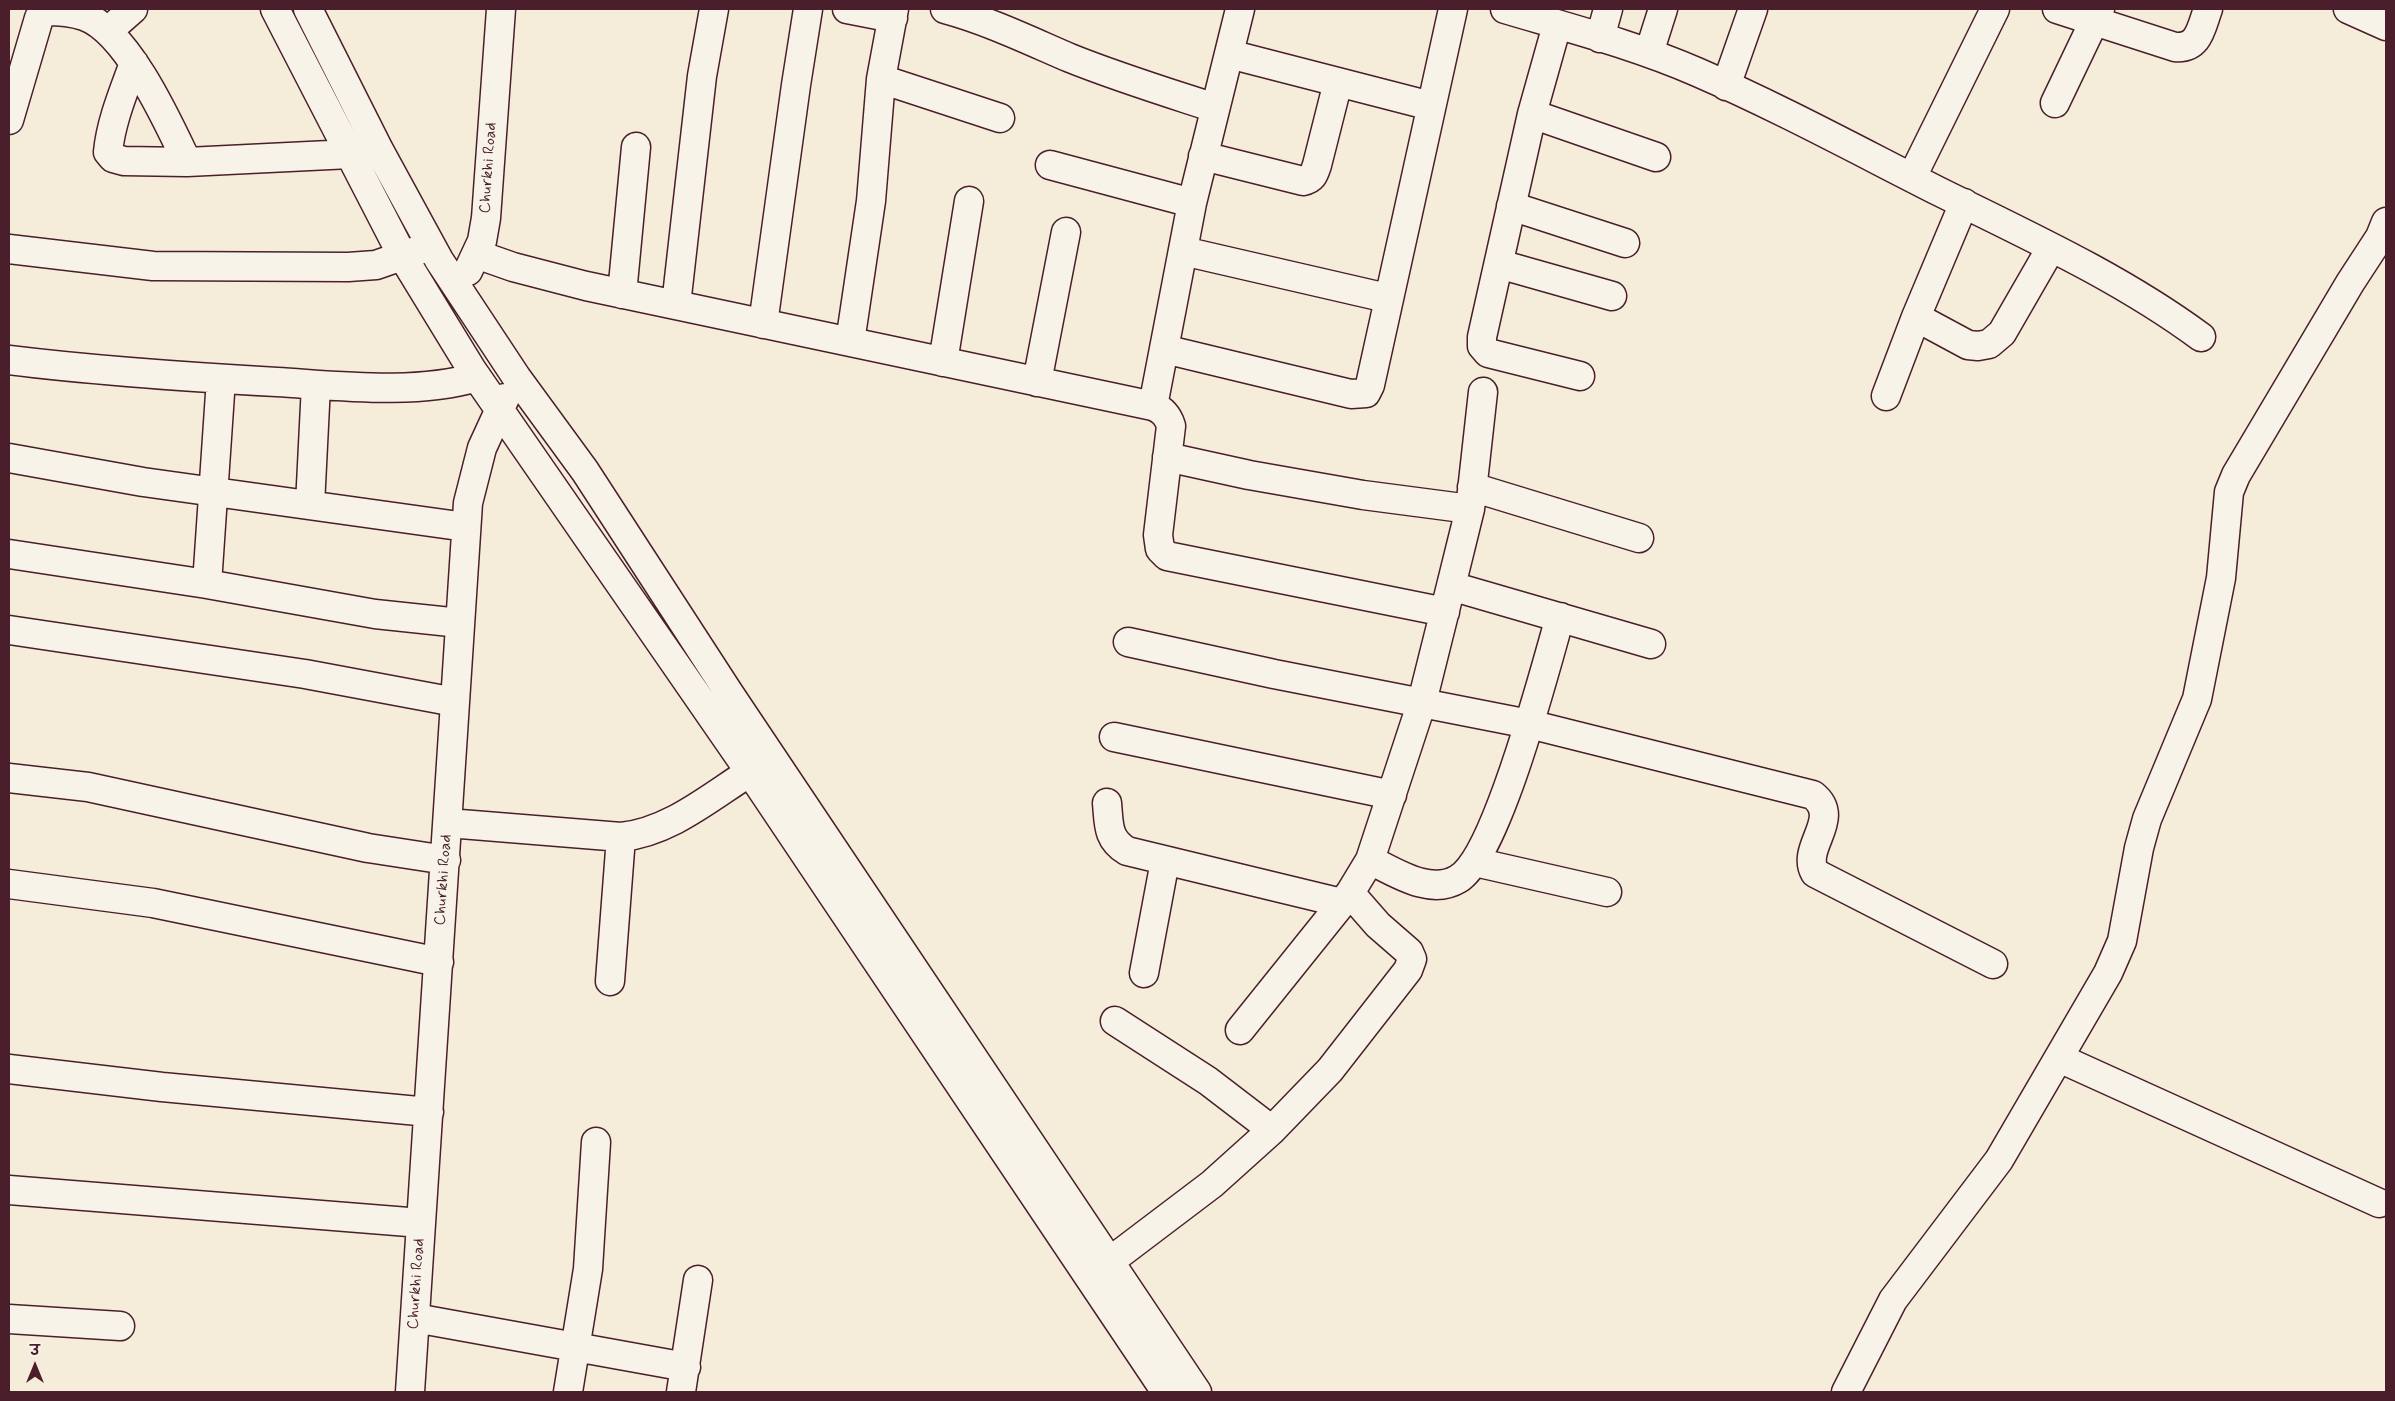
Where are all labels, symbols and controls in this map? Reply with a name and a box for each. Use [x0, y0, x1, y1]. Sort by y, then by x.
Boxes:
street label: Churkhi Road [476, 122, 502, 214]
street label: Churkhi Road [431, 834, 457, 926]
street label: Churkhi Road [404, 1238, 430, 1330]
north arrow [10, 1341, 60, 1391]
text: उ [30, 1342, 40, 1360]

